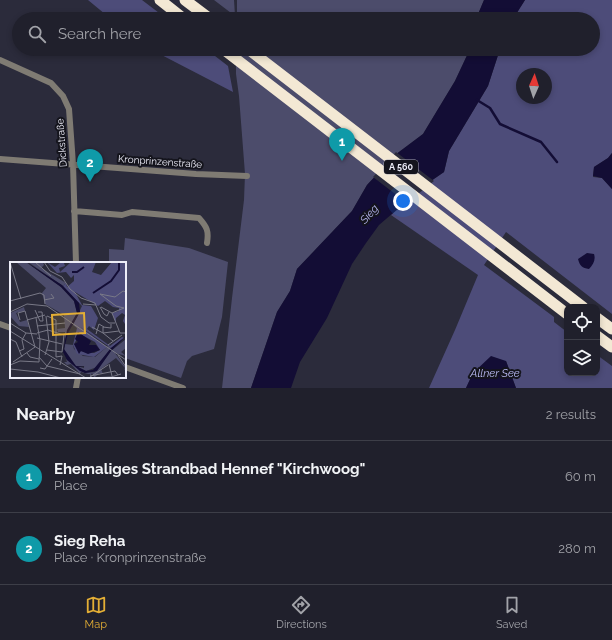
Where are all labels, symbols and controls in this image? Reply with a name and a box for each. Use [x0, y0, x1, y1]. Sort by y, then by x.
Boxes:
search box [12, 12, 600, 56]
icon: search [26, 23, 48, 45]
text: Search here [58, 25, 141, 43]
north arrow [516, 68, 552, 104]
street label: Dickstraße [54, 118, 69, 168]
pin: 1 [329, 128, 355, 161]
pin: 2 [77, 149, 103, 182]
street label: Kronprinzenstraße [118, 153, 202, 170]
road number: A 560 [384, 160, 418, 174]
your location [393, 191, 413, 211]
water label: Sieg [357, 202, 382, 227]
inset map [10, 262, 126, 378]
map controls [564, 304, 600, 376]
button: locate [564, 304, 600, 340]
button: layers [564, 340, 600, 376]
water label: Allner See [469, 367, 520, 380]
text: Nearby [16, 404, 75, 424]
text: 2 results [546, 407, 596, 422]
text: Ehemaliges Strandbad Hennef "Kirchwoog" [54, 460, 365, 478]
text: 1 [26, 469, 32, 484]
text: 60 m [565, 469, 596, 484]
text: Place [54, 478, 87, 493]
text: Sieg Reha [54, 532, 125, 550]
text: 2 [25, 541, 33, 556]
text: 280 m [558, 541, 596, 556]
text: Place · Kronprinzenstraße [54, 550, 206, 565]
tab: Map [85, 594, 107, 631]
tab: Directions [276, 594, 327, 631]
tab: Saved [496, 594, 527, 631]

